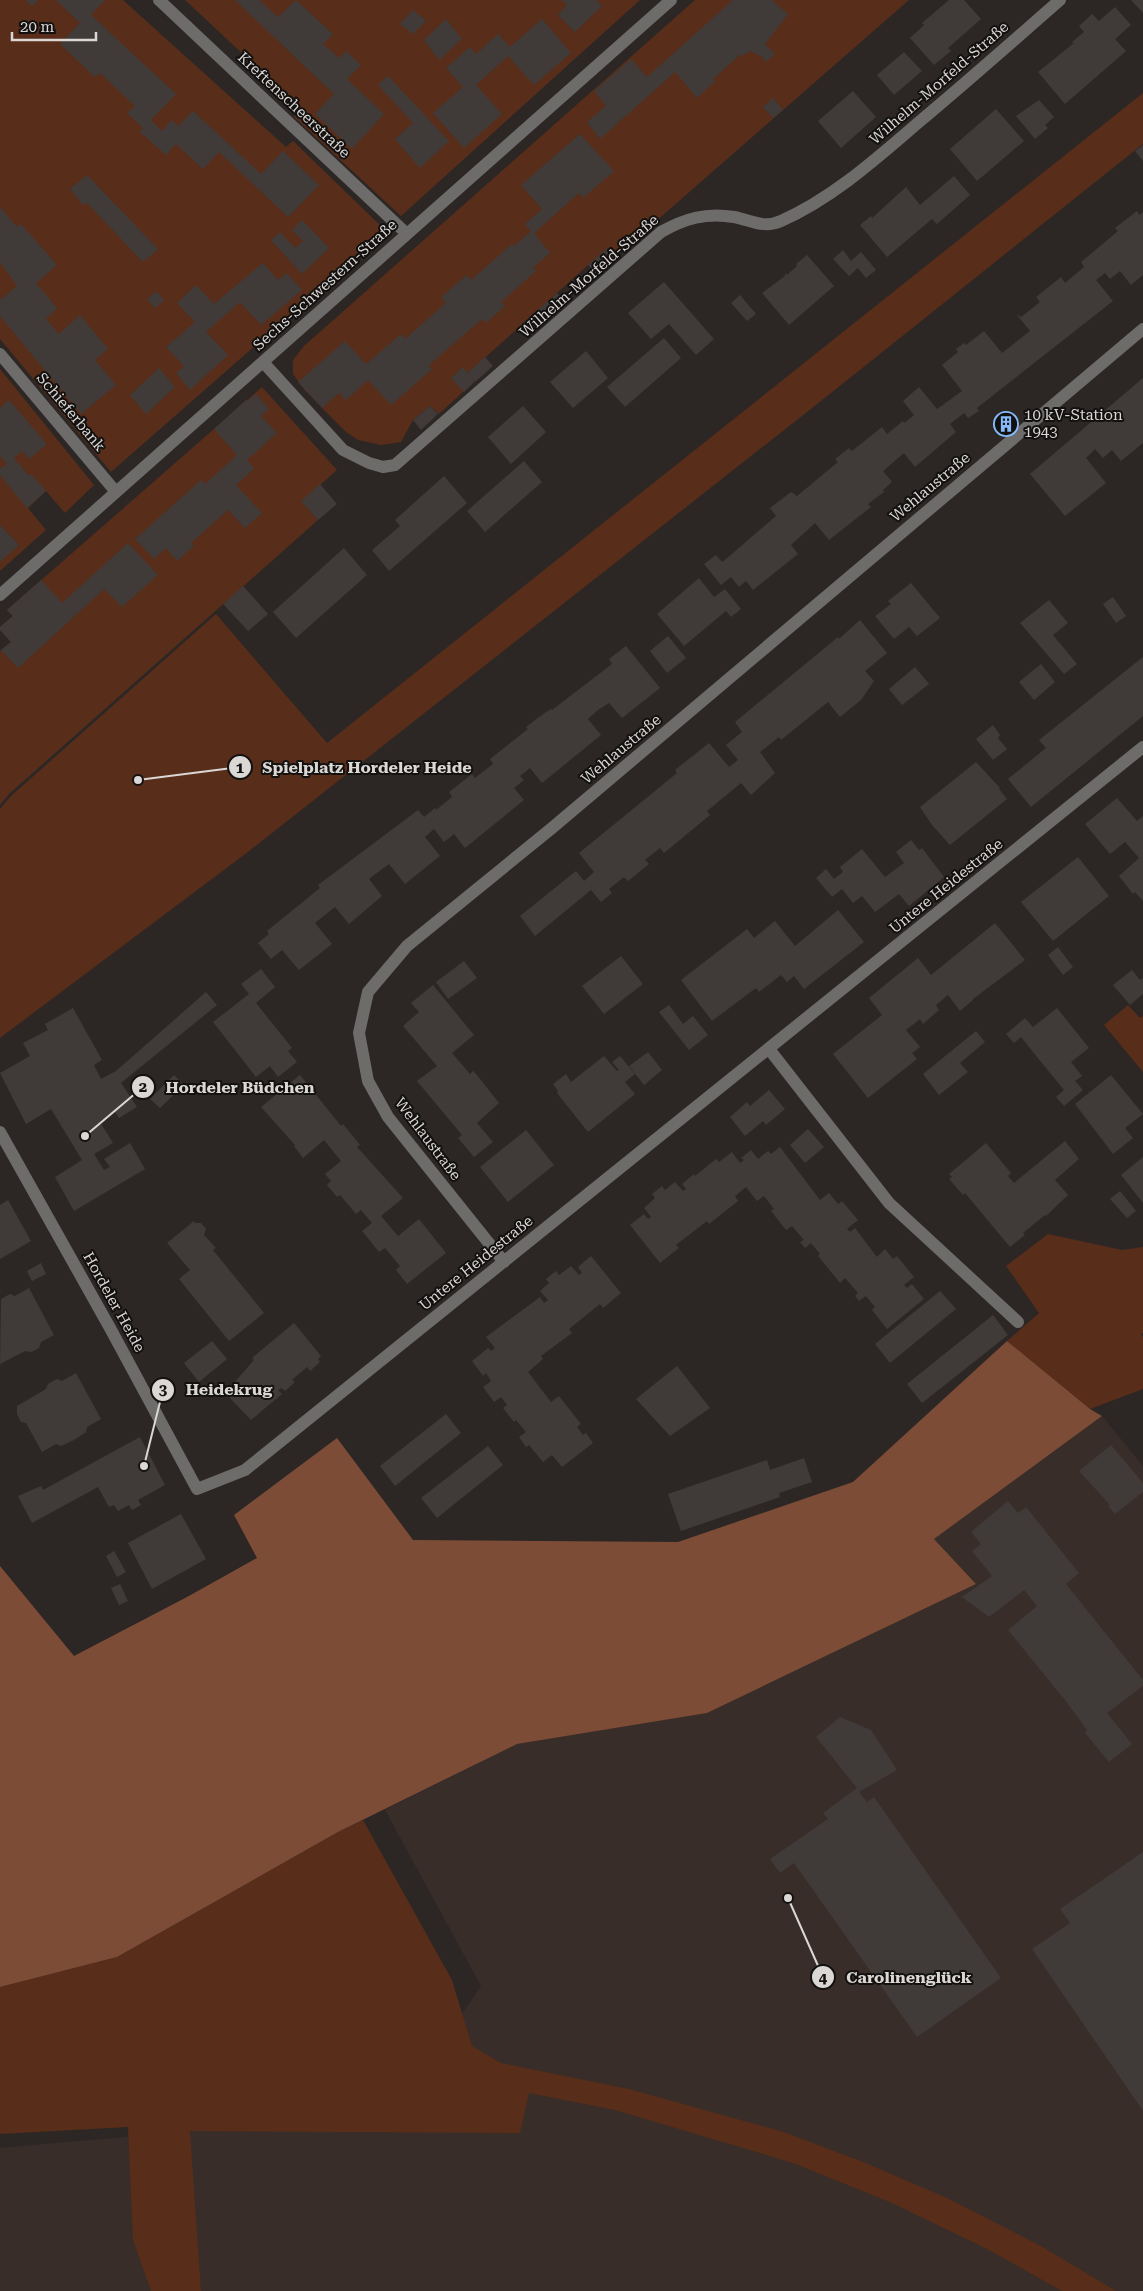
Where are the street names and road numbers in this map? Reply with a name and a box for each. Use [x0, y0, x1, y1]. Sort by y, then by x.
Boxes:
street label: Wilhelm-Morfeld-Straße [866, 18, 1012, 148]
street label: Kreftenscheerstraße [234, 48, 354, 162]
street label: Wilhelm-Morfeld-Straße [516, 211, 662, 341]
street label: Sechs-Schwestern-Straße [249, 216, 401, 354]
street label: Schieferbank [33, 369, 110, 455]
street label: Wehlaustraße [886, 448, 974, 526]
street label: Wehlaustraße [577, 710, 665, 788]
street label: Untere Heidestraße [886, 835, 1006, 937]
street label: Wehlaustraße [391, 1094, 465, 1184]
street label: Untere Heidestraße [416, 1212, 536, 1314]
street label: Hordeler Heide [79, 1249, 149, 1355]

